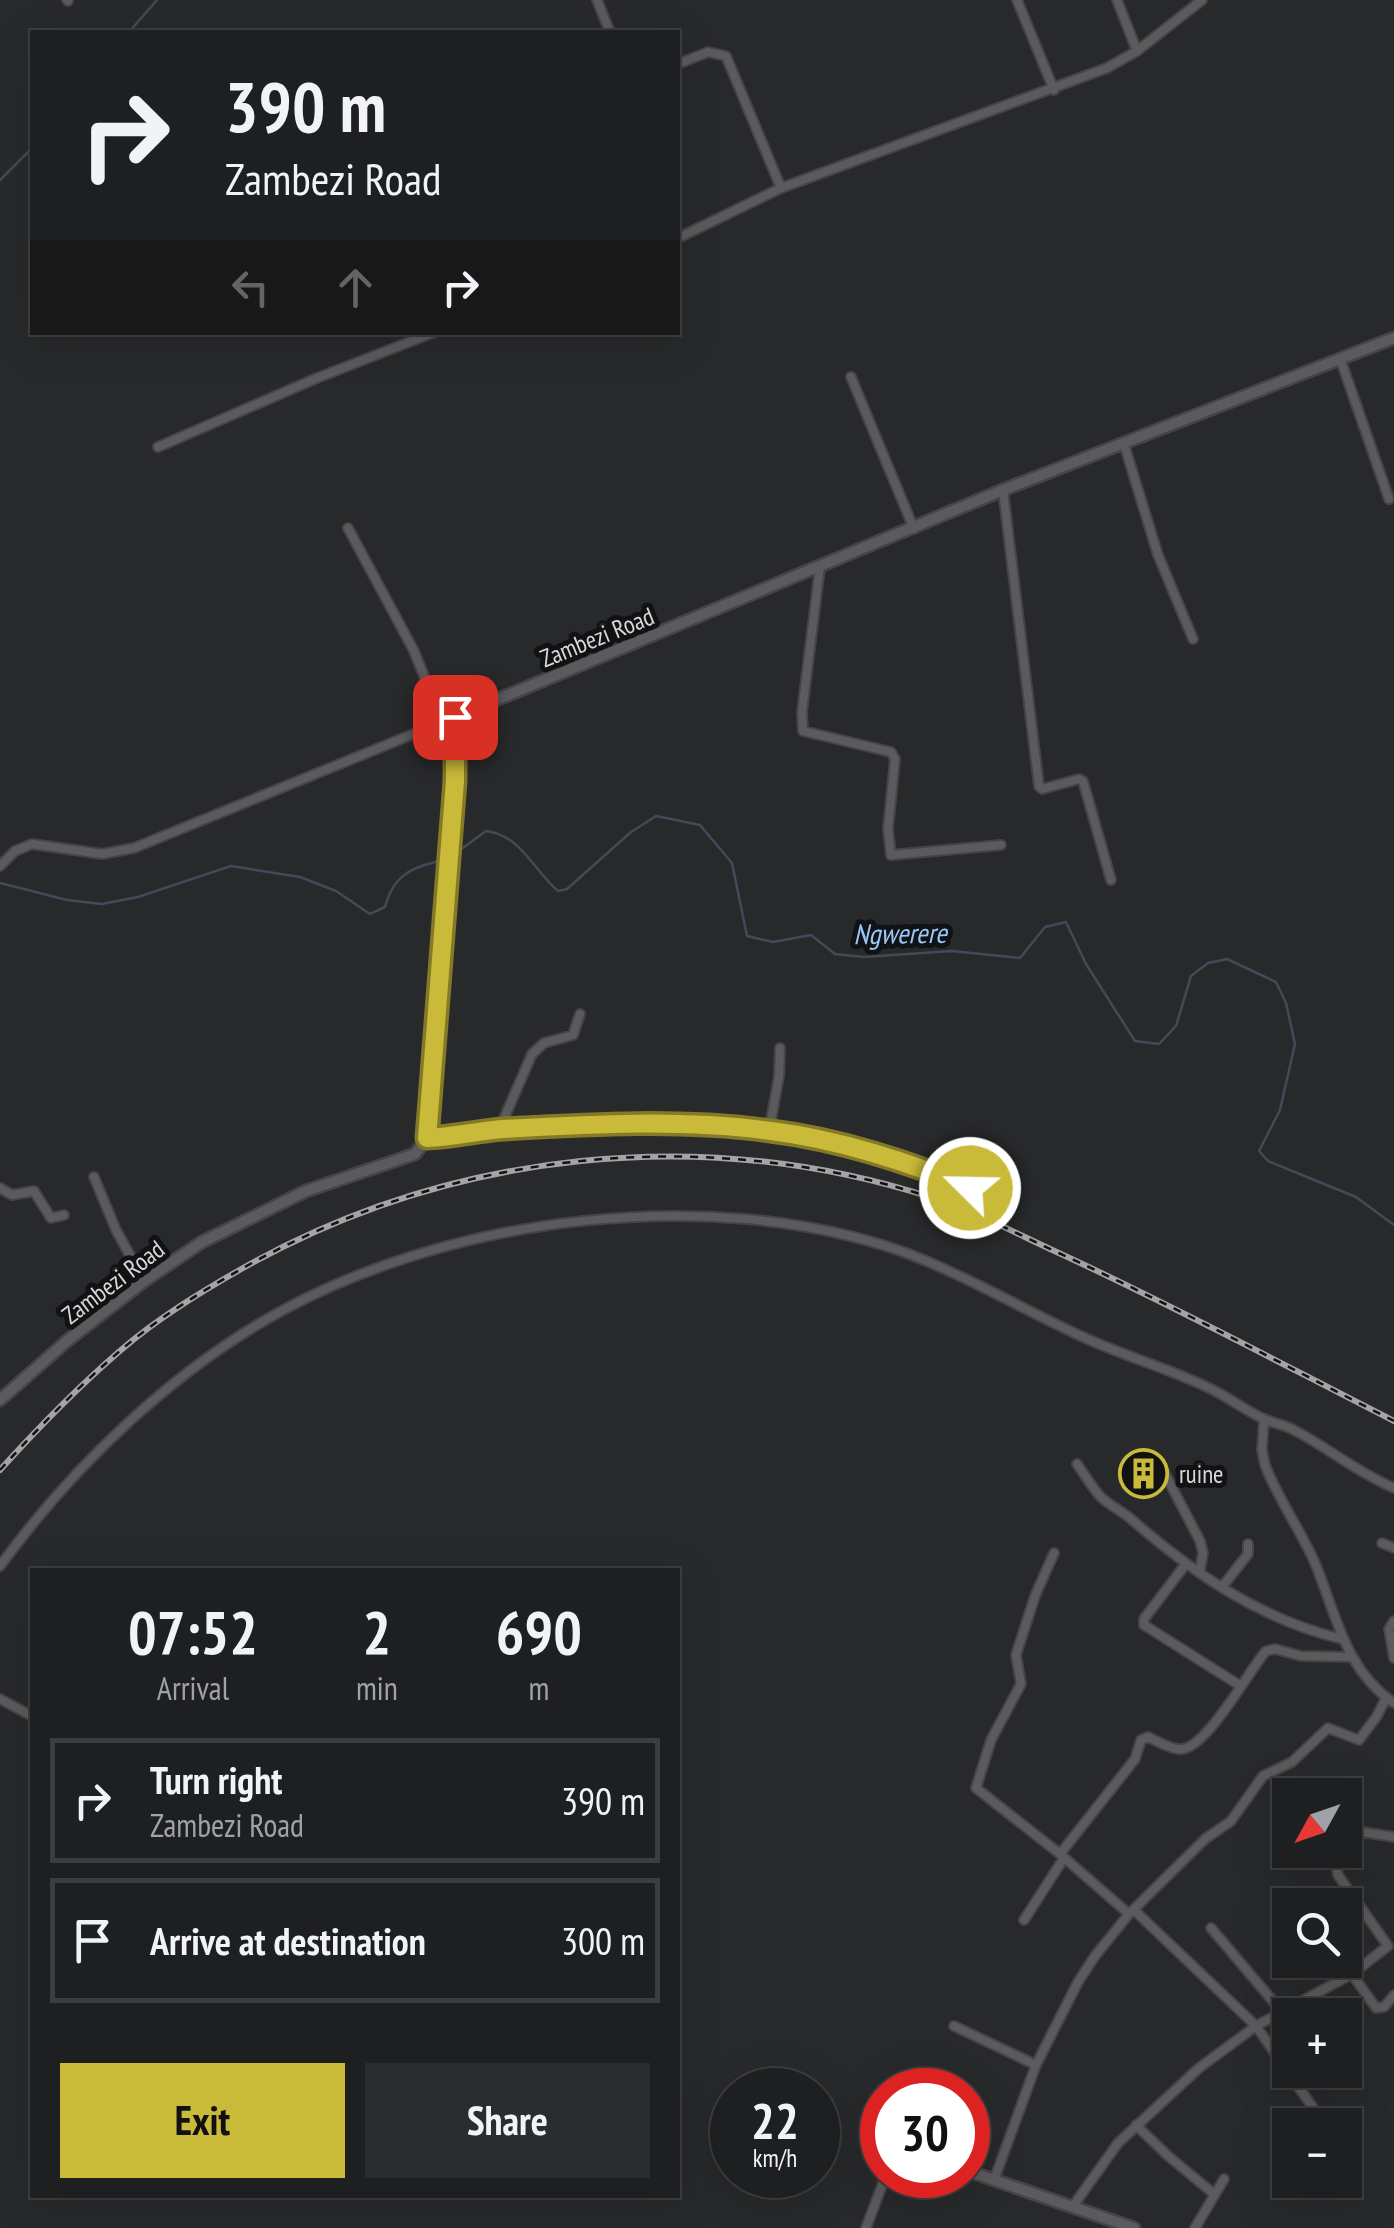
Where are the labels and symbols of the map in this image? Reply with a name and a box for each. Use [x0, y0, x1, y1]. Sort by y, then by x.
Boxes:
street label: Zambezi Road [535, 600, 659, 674]
pin [413, 675, 498, 760]
water label: Ngwerere [853, 914, 949, 952]
position arrow [918, 1136, 1022, 1240]
street label: Zambezi Road [55, 1233, 171, 1331]
building icon: ruine [1118, 1448, 1170, 1500]
place label: ruine [1179, 1458, 1223, 1490]
north arrow [1272, 1778, 1362, 1868]
speed limit sign: 30 [860, 2068, 990, 2198]

